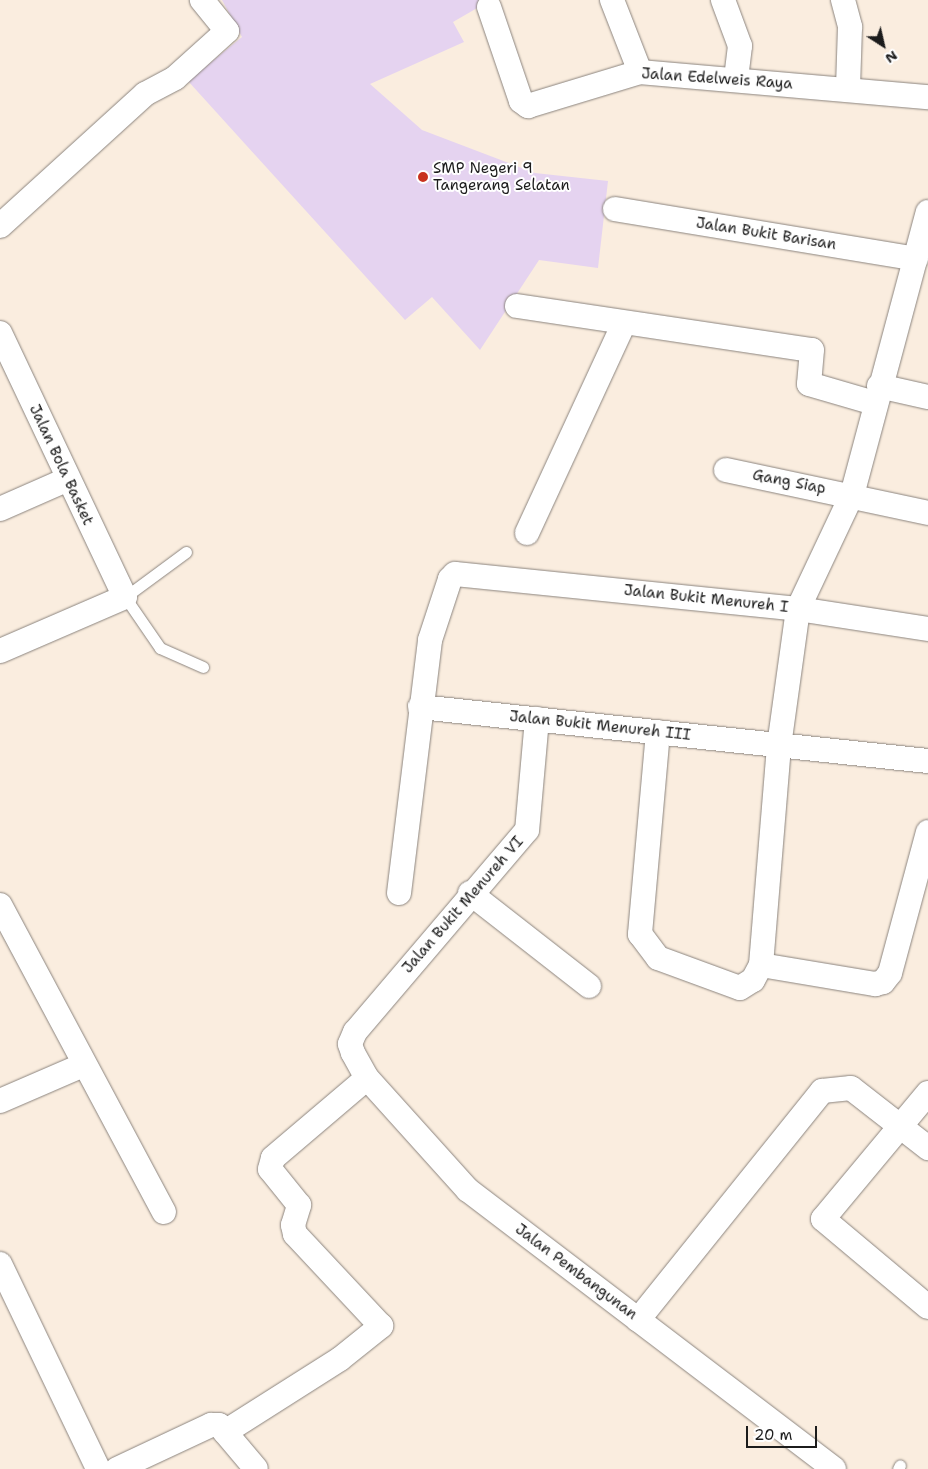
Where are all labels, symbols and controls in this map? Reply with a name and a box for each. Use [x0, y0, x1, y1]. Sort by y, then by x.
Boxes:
north arrow [858, 20, 908, 70]
text: N [882, 47, 901, 68]
street label: Jalan Edelweis Raya [641, 65, 793, 93]
place label: SMP Negeri 9 Tangerang Selatan [433, 159, 570, 194]
marker: SMP Negeri 9 Tangerang Selatan [417, 171, 429, 183]
street label: Jalan Bukit Barisan [695, 214, 837, 254]
street label: Jalan Bola Basket [25, 402, 97, 528]
street label: Gang Siap [751, 466, 827, 498]
street label: Jalan Bukit Menureh I [623, 581, 789, 617]
street label: Jalan Bukit Menureh III [508, 708, 692, 744]
street label: Jalan Bukit Menureh VI [399, 833, 527, 977]
street label: Jalan Pembangunan [511, 1220, 641, 1324]
scale bar [748, 1416, 819, 1448]
text: 20 m [754, 1425, 793, 1445]

